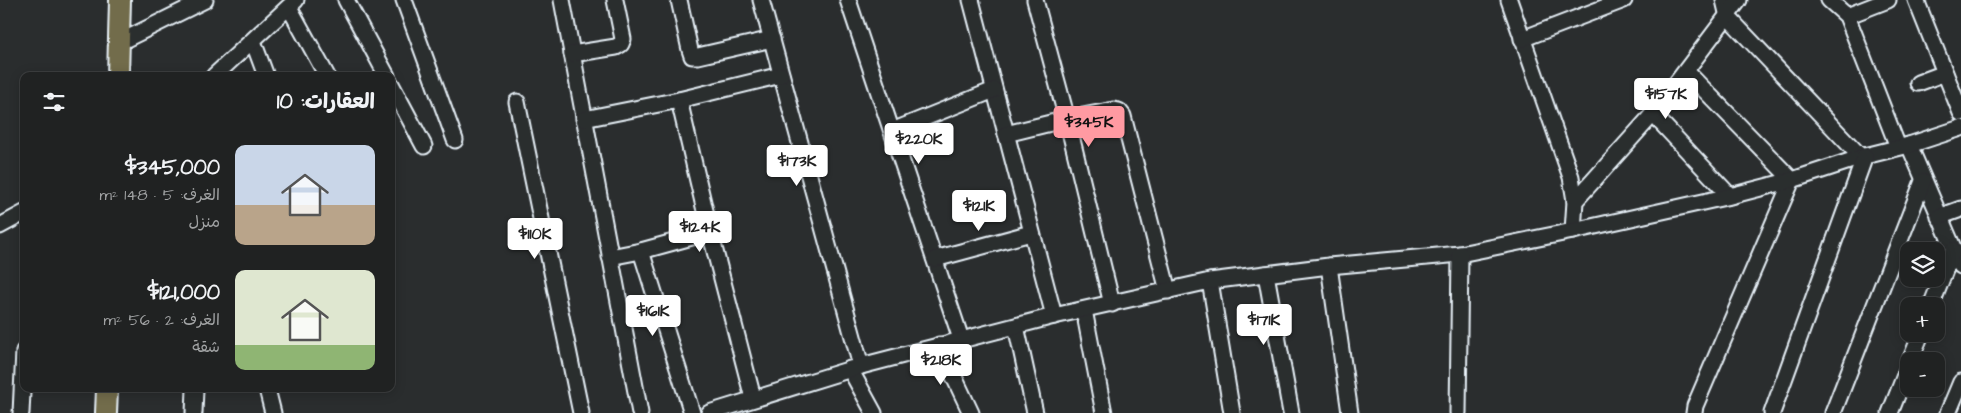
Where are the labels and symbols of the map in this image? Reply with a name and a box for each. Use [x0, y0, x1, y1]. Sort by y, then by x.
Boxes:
pin: $157K [1631, 78, 1701, 120]
pin: $345K [1054, 106, 1124, 148]
pin: $220K [884, 122, 954, 165]
pin: $173K [762, 144, 832, 187]
pin: $121K [944, 190, 1014, 232]
pin: $124K [665, 210, 735, 253]
pin: $110K [500, 218, 570, 260]
pin: $161K [618, 294, 688, 337]
pin: $171K [1229, 304, 1299, 346]
pin: $218K [906, 344, 976, 386]

